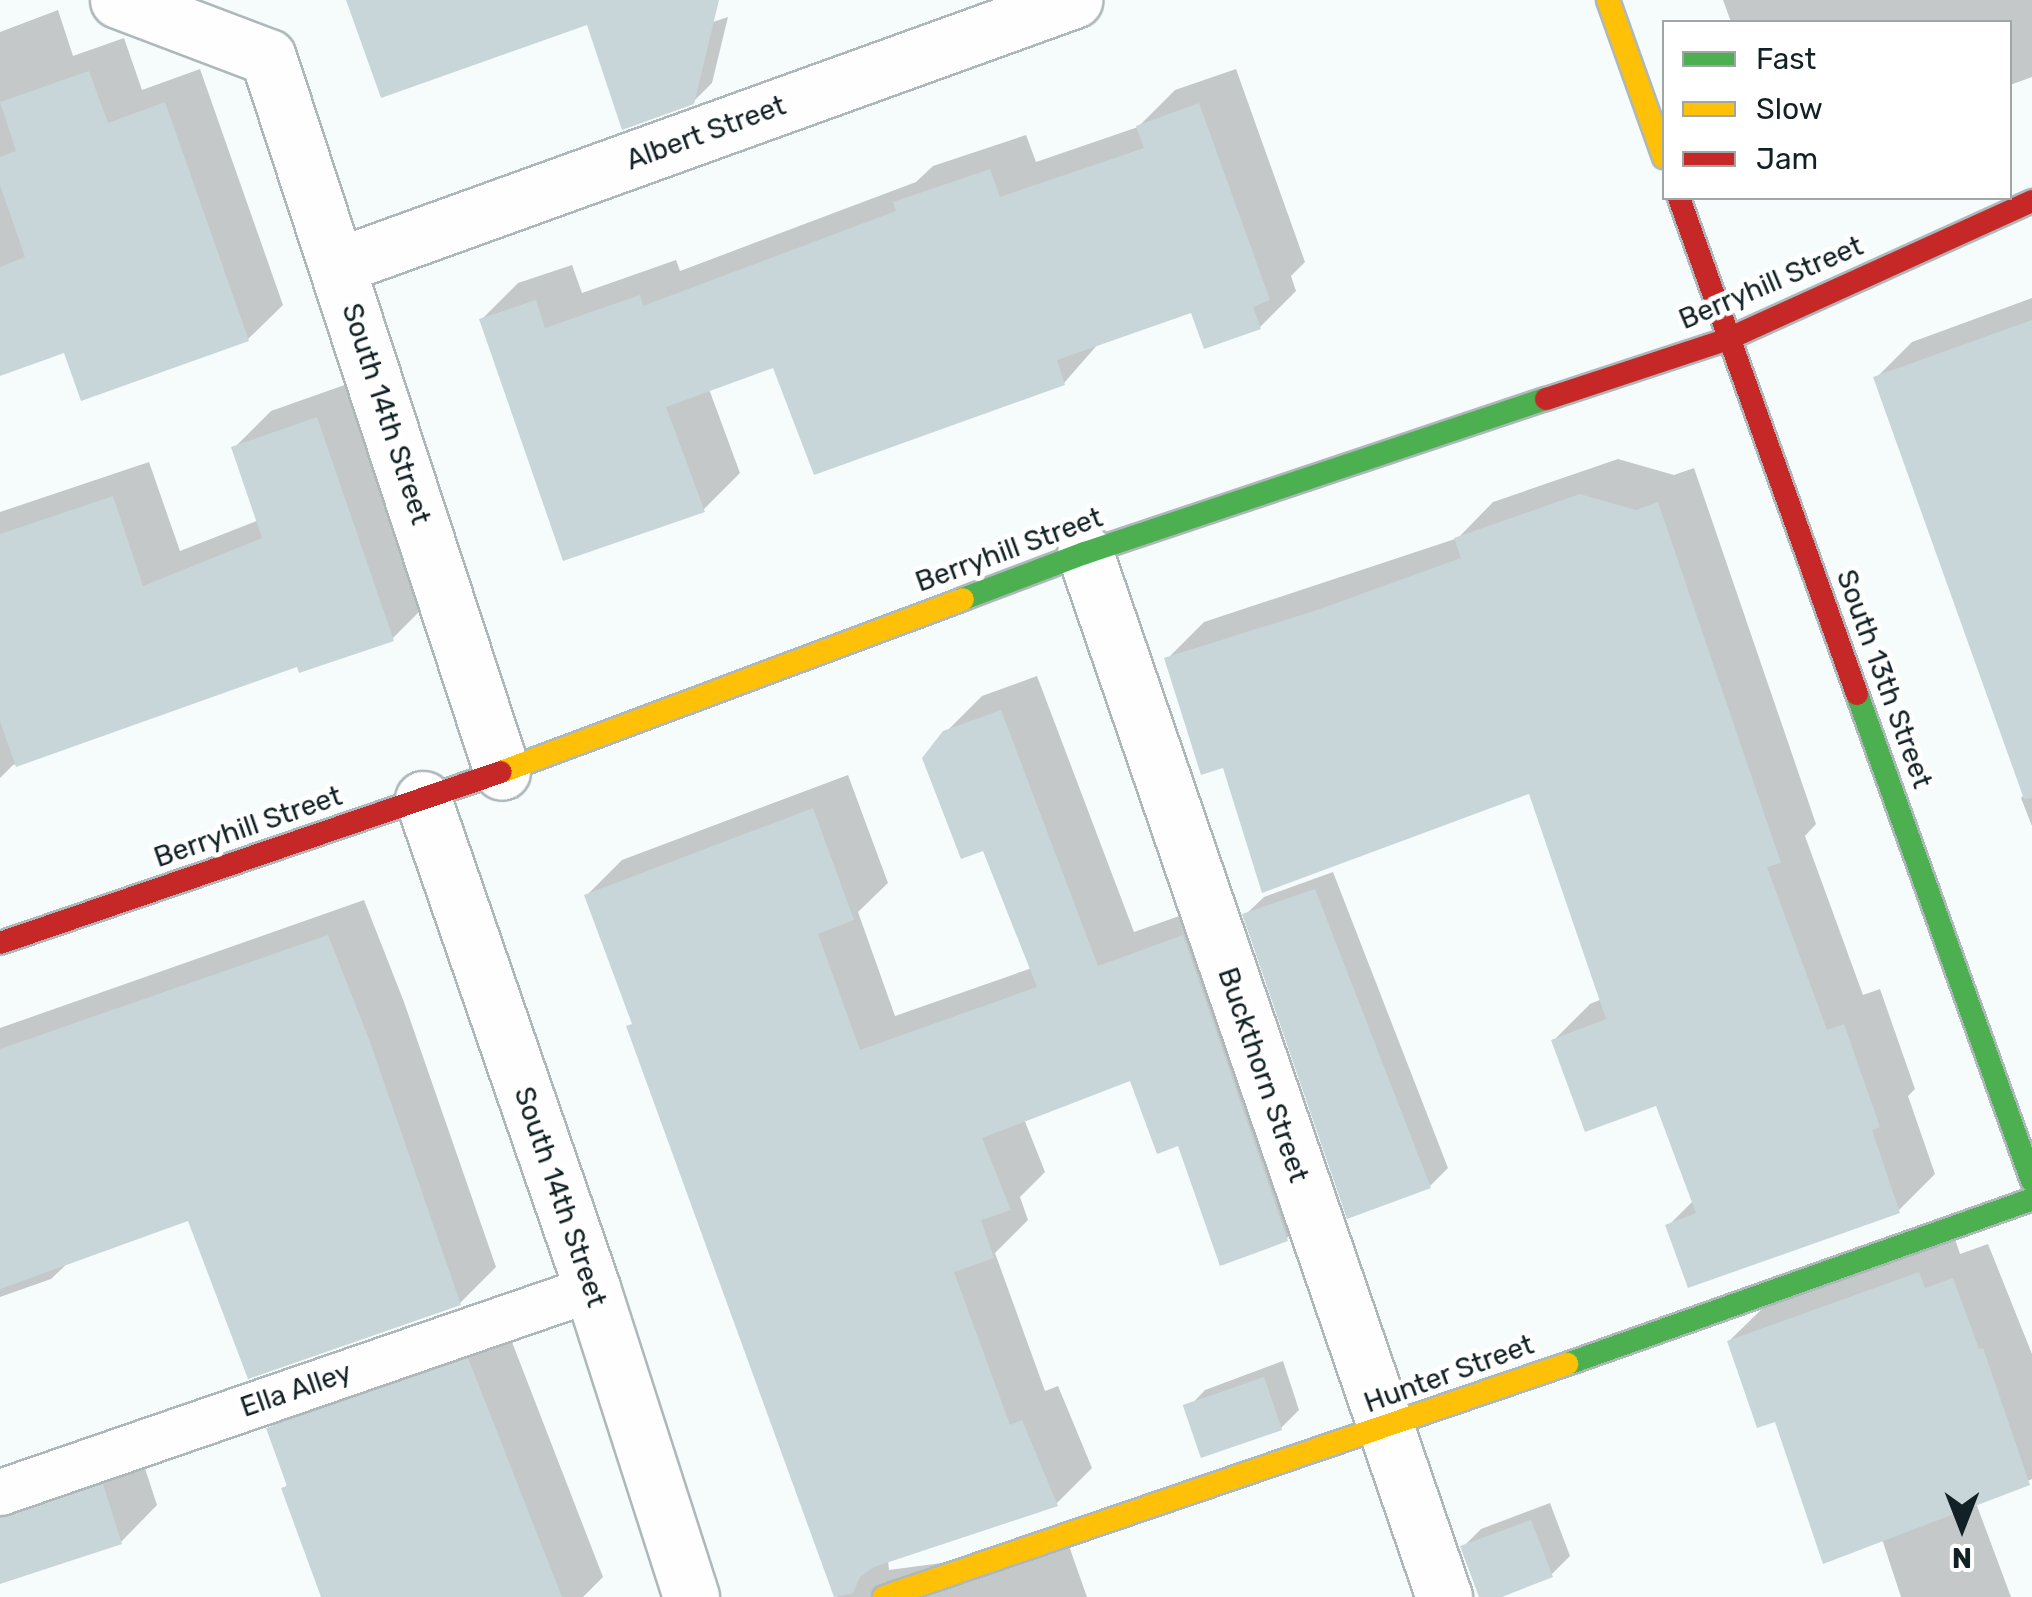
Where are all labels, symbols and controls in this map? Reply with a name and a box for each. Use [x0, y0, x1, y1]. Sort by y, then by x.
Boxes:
legend [1662, 20, 2012, 200]
text: Fast [1756, 41, 1816, 77]
street label: Albert Street [622, 89, 790, 177]
text: Slow [1756, 91, 1823, 127]
text: Jam [1756, 141, 1818, 177]
street label: Berryhill Street [1674, 229, 1868, 337]
street label: South 14th Street [334, 299, 438, 529]
street label: Berryhill Street [911, 501, 1107, 599]
street label: South 13th Street [1829, 565, 1939, 793]
street label: Berryhill Street [150, 779, 346, 875]
street label: Buckthorn Street [1210, 963, 1316, 1187]
street label: South 14th Street [507, 1083, 613, 1311]
street label: Hunter Street [1359, 1328, 1539, 1420]
street label: Ella Alley [236, 1355, 356, 1425]
north arrow [1912, 1477, 2012, 1577]
text: N [1952, 1541, 1972, 1574]

